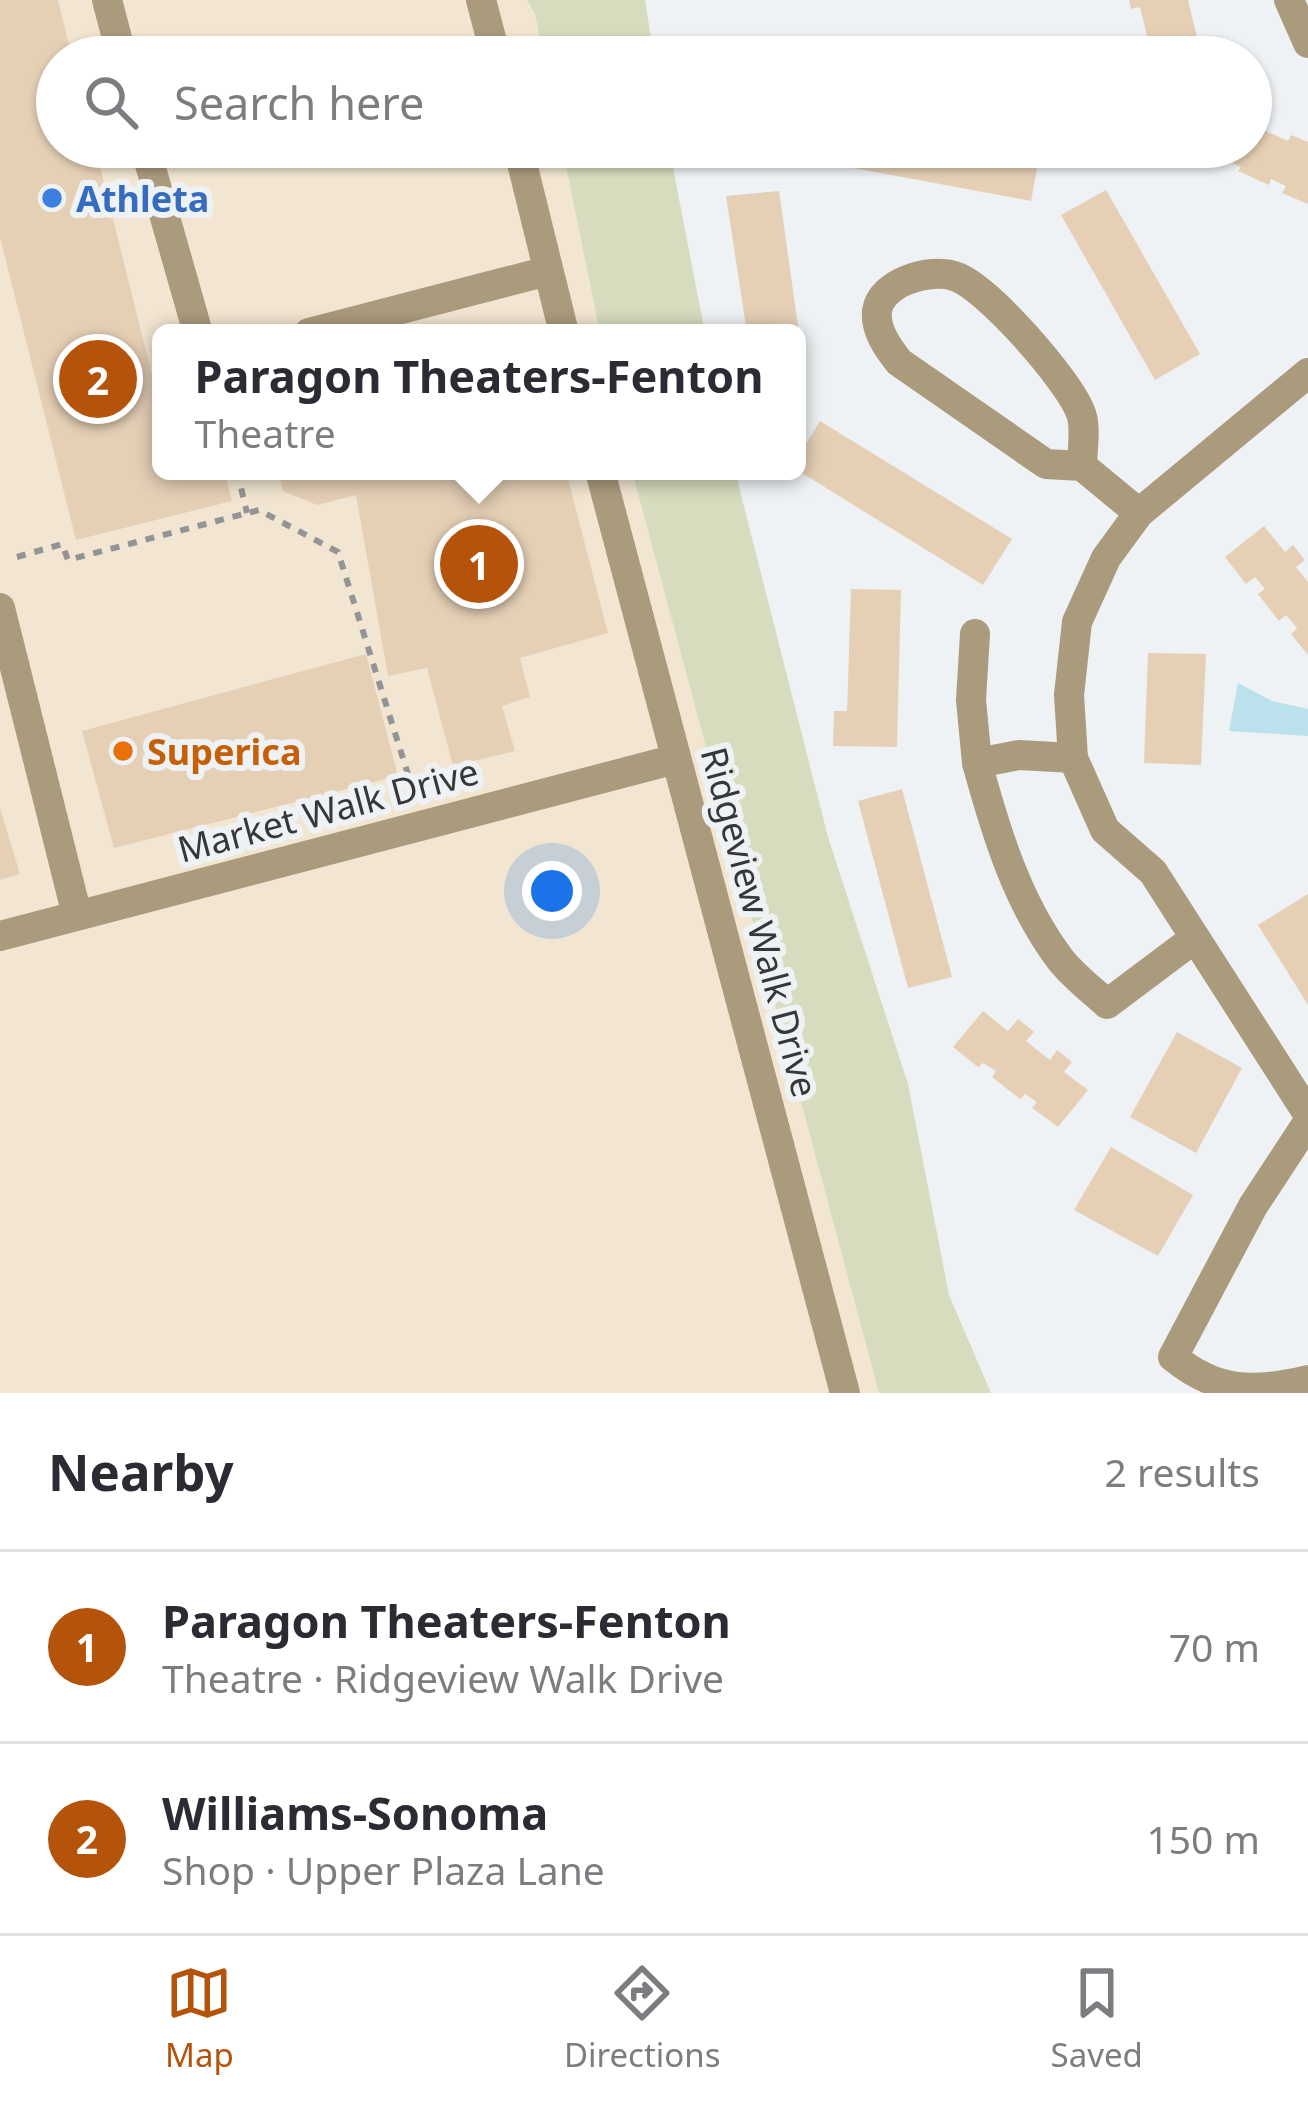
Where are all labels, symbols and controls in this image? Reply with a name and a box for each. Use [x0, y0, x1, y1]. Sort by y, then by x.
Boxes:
search box [36, 36, 1272, 168]
icon: search [78, 69, 144, 135]
text: Search here [174, 72, 424, 133]
place label: Athleta [76, 174, 209, 223]
marker: Athleta [39, 185, 65, 211]
popup [152, 324, 806, 480]
pin: 2 [59, 334, 137, 424]
text: Paragon Theaters-Fenton [195, 345, 763, 406]
text: Theatre [195, 406, 336, 459]
pin: 1 [440, 519, 518, 609]
place label: Superica [147, 727, 301, 776]
marker: Superica [110, 738, 136, 764]
street label: Ridgeview Walk Drive [690, 742, 830, 1102]
street label: Market Walk Drive [172, 746, 484, 874]
your location [522, 861, 582, 921]
text: Nearby [48, 1436, 234, 1506]
text: 2 results [1105, 1445, 1260, 1498]
text: Paragon Theaters-Fenton [162, 1590, 731, 1651]
text: 1 [76, 1620, 98, 1673]
text: 70 m [1169, 1620, 1260, 1673]
text: Theatre · Ridgeview Walk Drive [162, 1651, 724, 1704]
text: Williams-Sonoma [162, 1782, 548, 1843]
text: 2 [76, 1812, 98, 1865]
text: 150 m [1146, 1812, 1260, 1865]
text: Shop · Upper Plaza Lane [162, 1843, 605, 1896]
tab: Map [165, 1960, 234, 2077]
tab: Directions [564, 1960, 721, 2077]
tab: Saved [1051, 1960, 1143, 2077]

